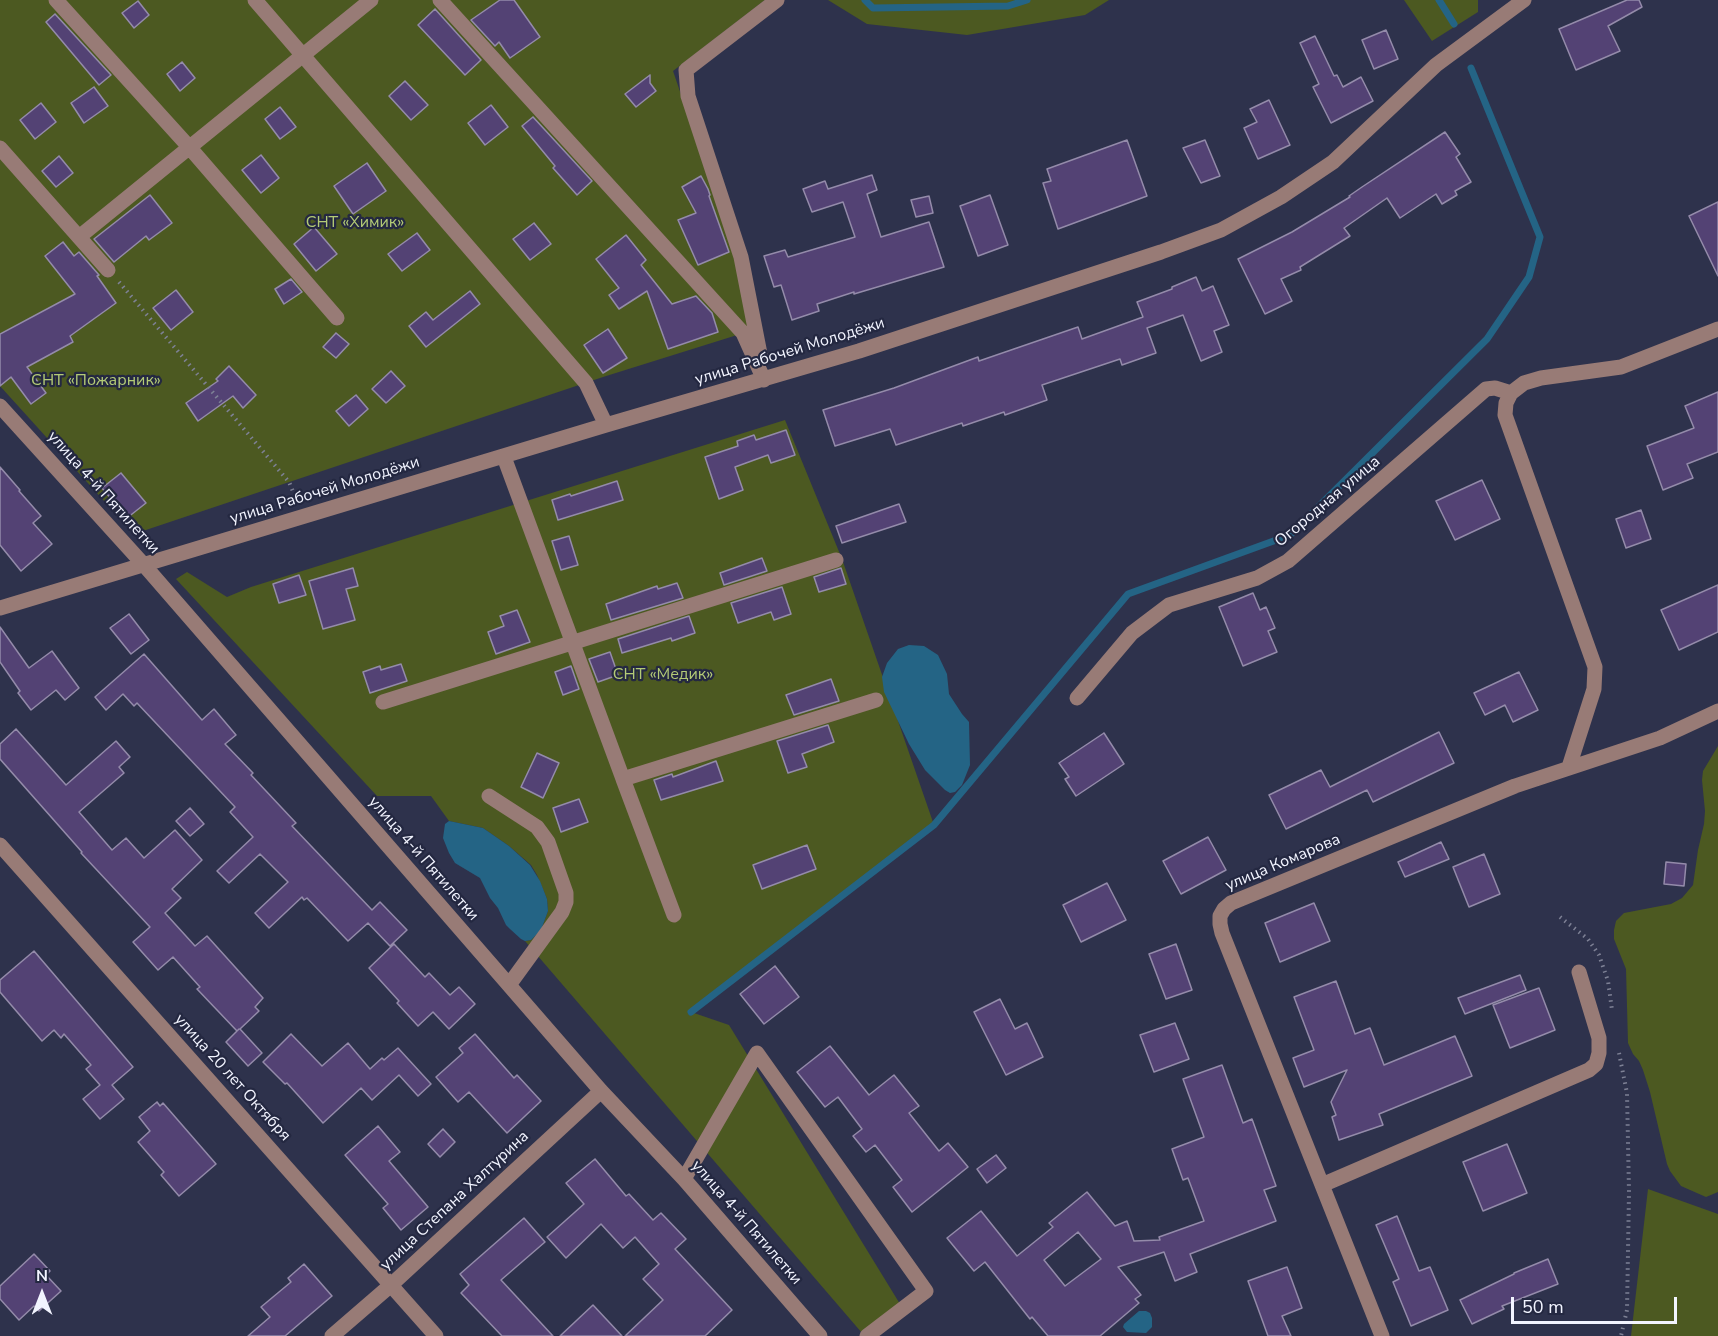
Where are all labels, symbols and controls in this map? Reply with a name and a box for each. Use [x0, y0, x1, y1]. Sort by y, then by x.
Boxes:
park label: СНТ «Химик» [306, 213, 404, 233]
street label: улица Рабочей Молодёжи [693, 314, 887, 390]
park label: СНТ «Пожарник» [31, 371, 161, 391]
street label: улица 4-й Пятилетки [43, 428, 163, 558]
street label: Огородная улица [1271, 452, 1385, 552]
street label: улица Рабочей Молодёжи [228, 453, 422, 529]
park label: СНТ «Медик» [613, 665, 713, 685]
street label: улица 4-й Пятилетки [364, 793, 482, 925]
street label: улица Комарова [1223, 830, 1343, 896]
street label: улица 20 лет Октября [170, 1010, 294, 1146]
street label: улица Степана Халтурина [377, 1127, 533, 1275]
street label: улица 4-й Пятилетки [687, 1157, 805, 1289]
north arrow [12, 1264, 72, 1324]
text: N [36, 1265, 48, 1287]
scale bar [1514, 1285, 1680, 1323]
text: 50 m [1522, 1295, 1564, 1319]

